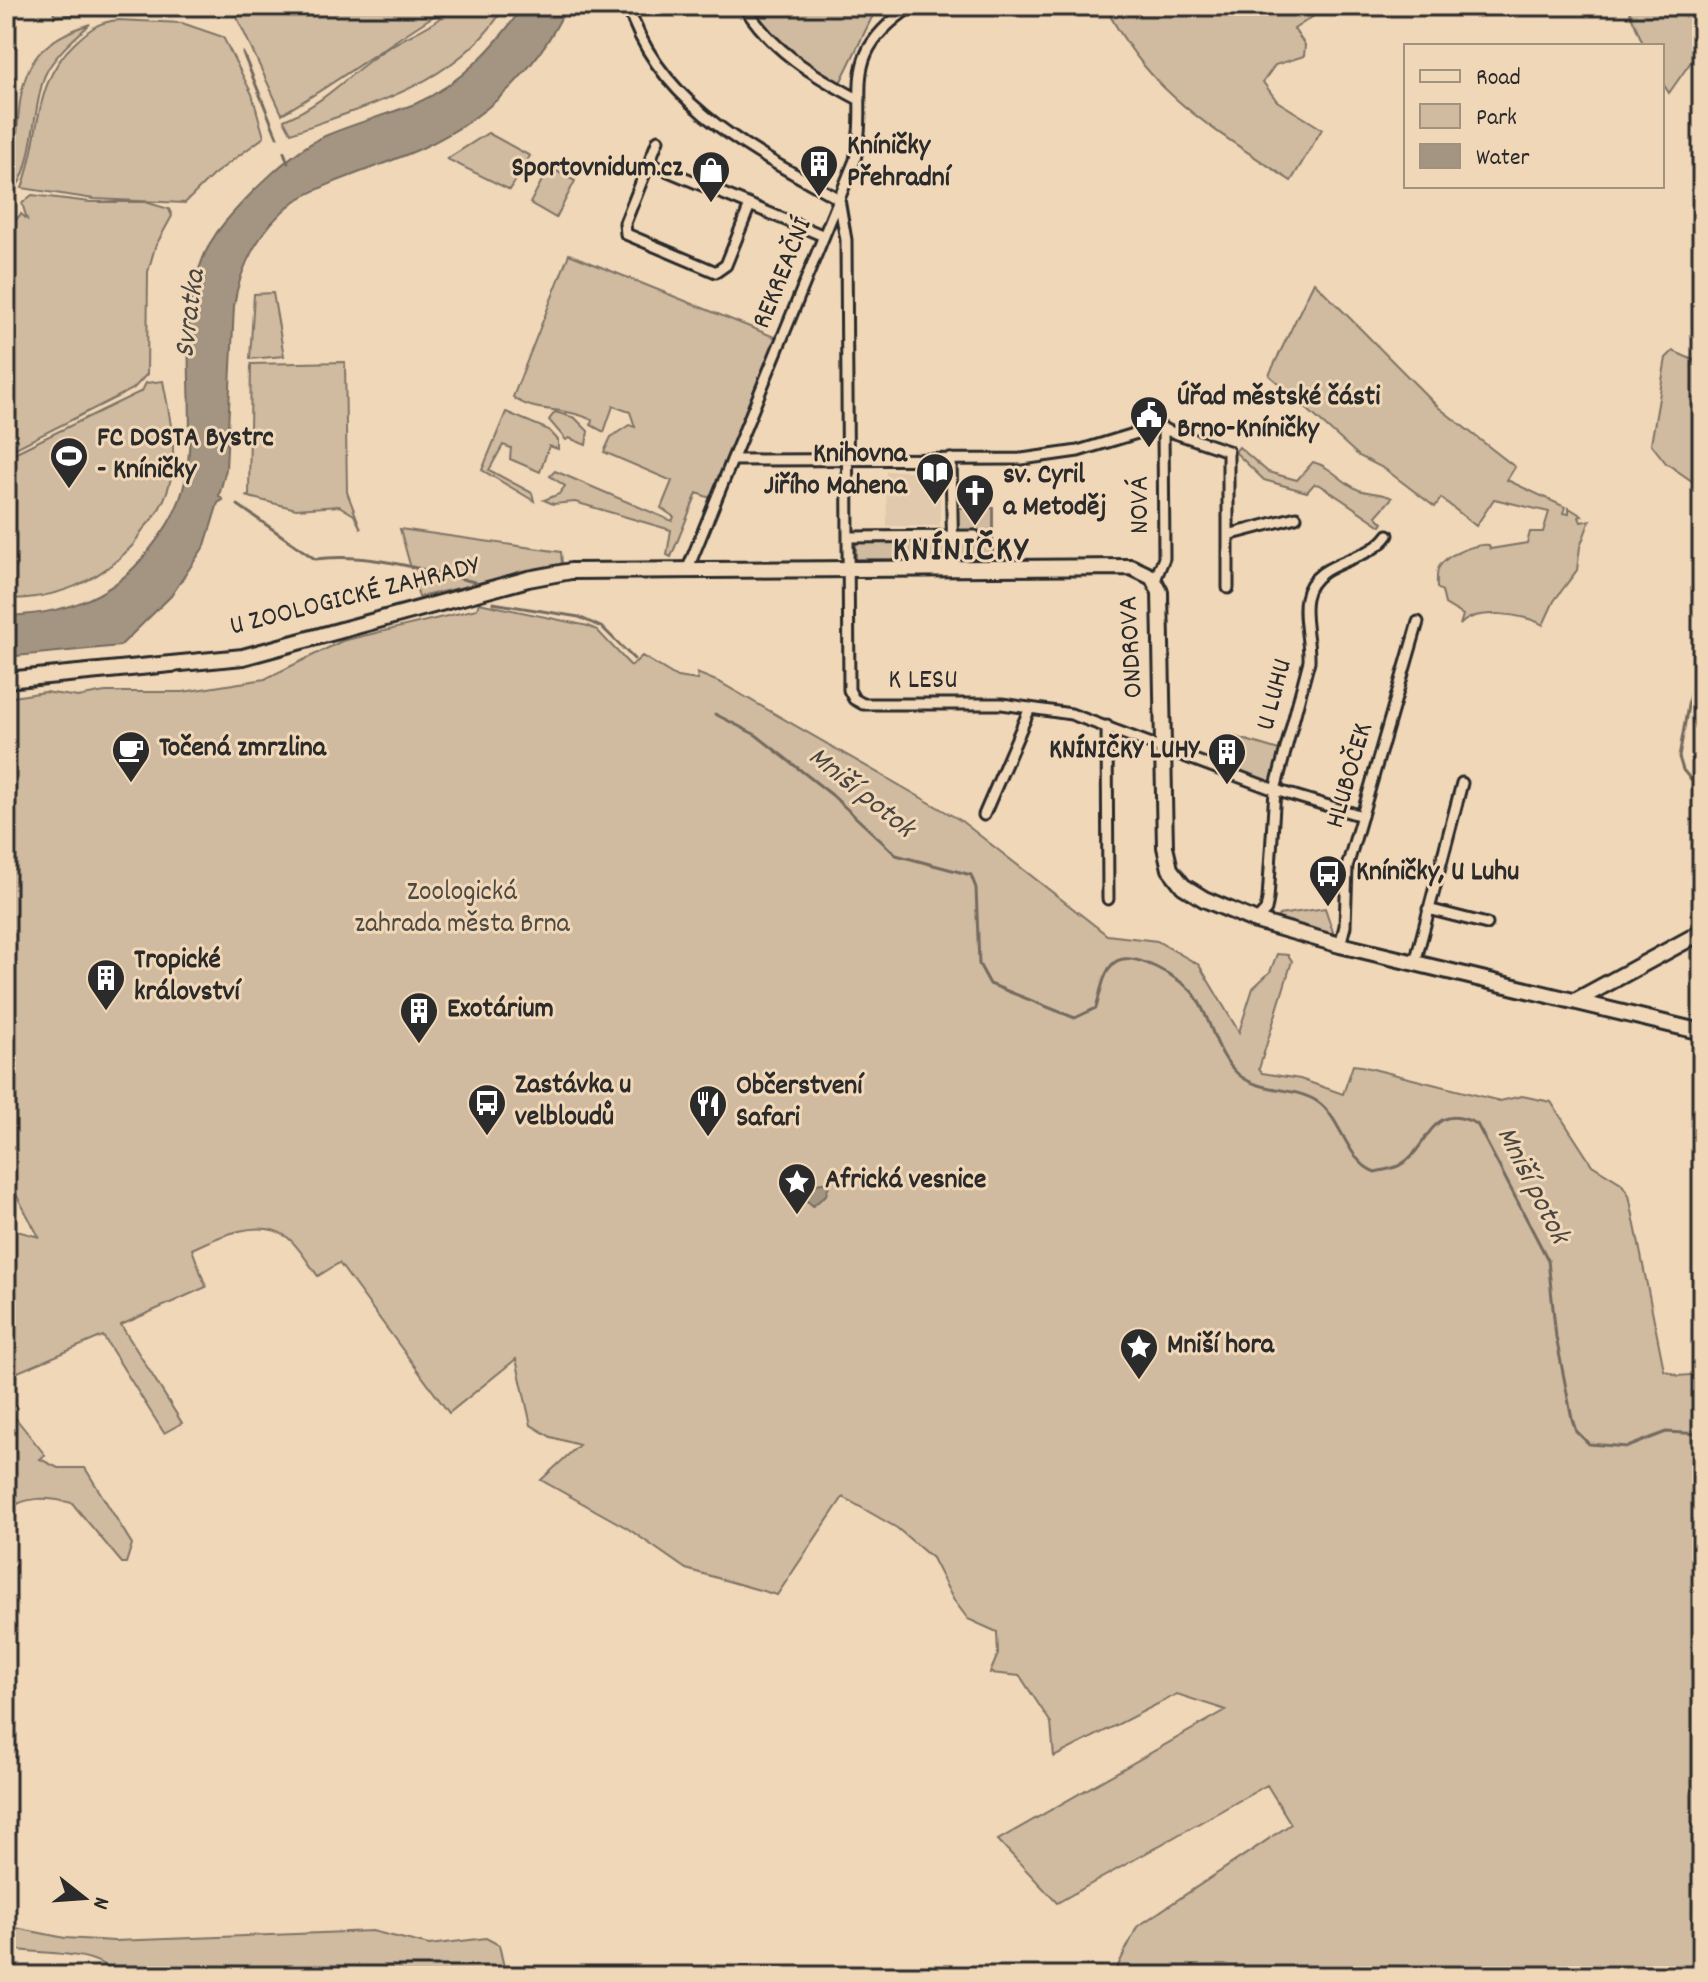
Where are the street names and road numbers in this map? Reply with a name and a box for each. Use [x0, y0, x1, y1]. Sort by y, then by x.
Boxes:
street label: REKREAČNÍ [744, 211, 825, 335]
street label: NOVÁ [1122, 476, 1162, 534]
street label: U ZOOLOGICKÉ ZAHRADY [226, 547, 485, 648]
street label: ONDROVA [1110, 595, 1156, 699]
street label: U LUHU [1247, 655, 1305, 735]
street label: K LESU [888, 662, 958, 702]
street label: HLUBOČEK [1317, 718, 1385, 833]

